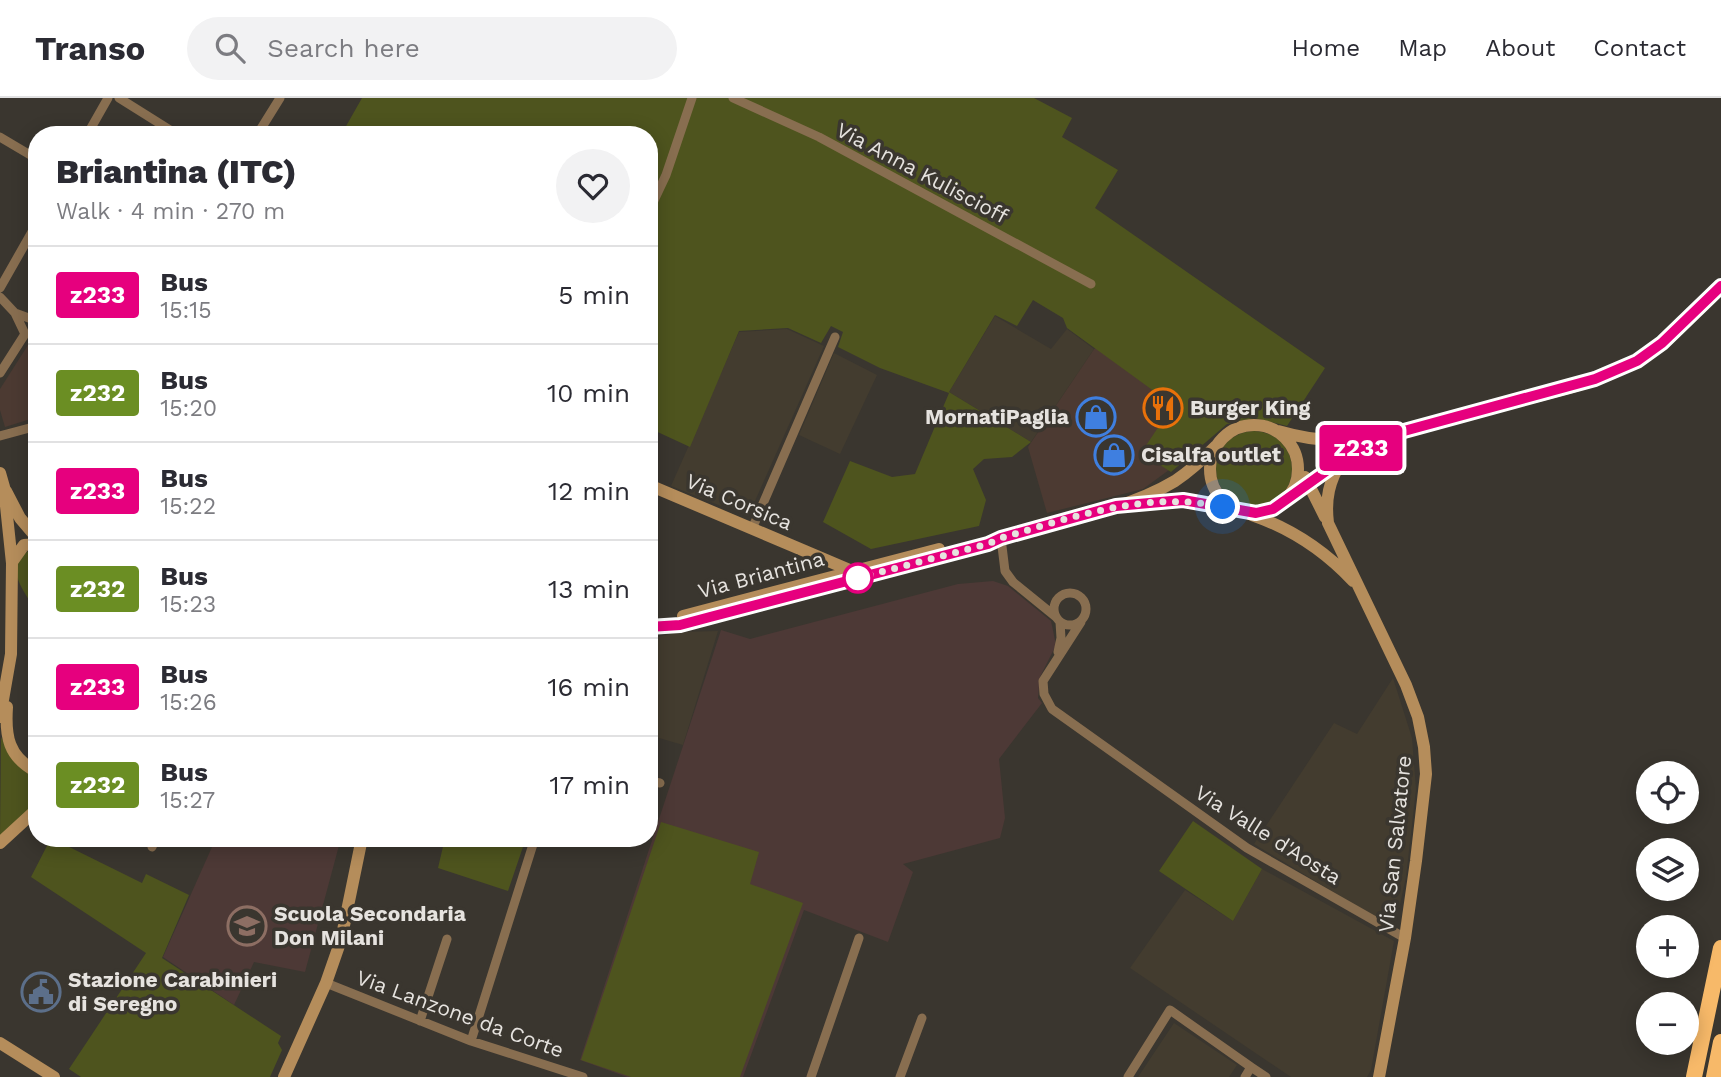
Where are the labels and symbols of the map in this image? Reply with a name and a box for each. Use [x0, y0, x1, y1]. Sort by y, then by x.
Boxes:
street label: Via Anna Kuliscioff [832, 117, 1013, 229]
restaurant icon: Burger King [1142, 387, 1184, 429]
place label: Burger King [1190, 395, 1311, 420]
shop icon: MornatiPaglia [1075, 396, 1117, 438]
place label: MornatiPaglia [925, 404, 1070, 429]
line badge: z233 [1312, 425, 1410, 471]
shop icon: Cisalfa outlet [1093, 434, 1135, 476]
place label: Cisalfa outlet [1141, 442, 1281, 467]
street label: Via Corsica [682, 468, 796, 535]
your location [1205, 489, 1240, 524]
street label: Via Briantina [695, 546, 827, 603]
unlabelled marker [843, 563, 873, 593]
street label: Via San Salvatore [1373, 754, 1416, 934]
street label: Via Valle d'Aosta [1191, 780, 1346, 890]
place label: Scuola Secondaria Don Milani [274, 901, 467, 950]
school or university icon: Scuola Secondaria Don Milani [226, 905, 268, 947]
street label: Via Lanzone da Corte [353, 964, 567, 1063]
place label: Stazione Carabinieri di Seregno [68, 967, 277, 1016]
public building icon: Stazione Carabinieri di Seregno [20, 971, 62, 1013]

